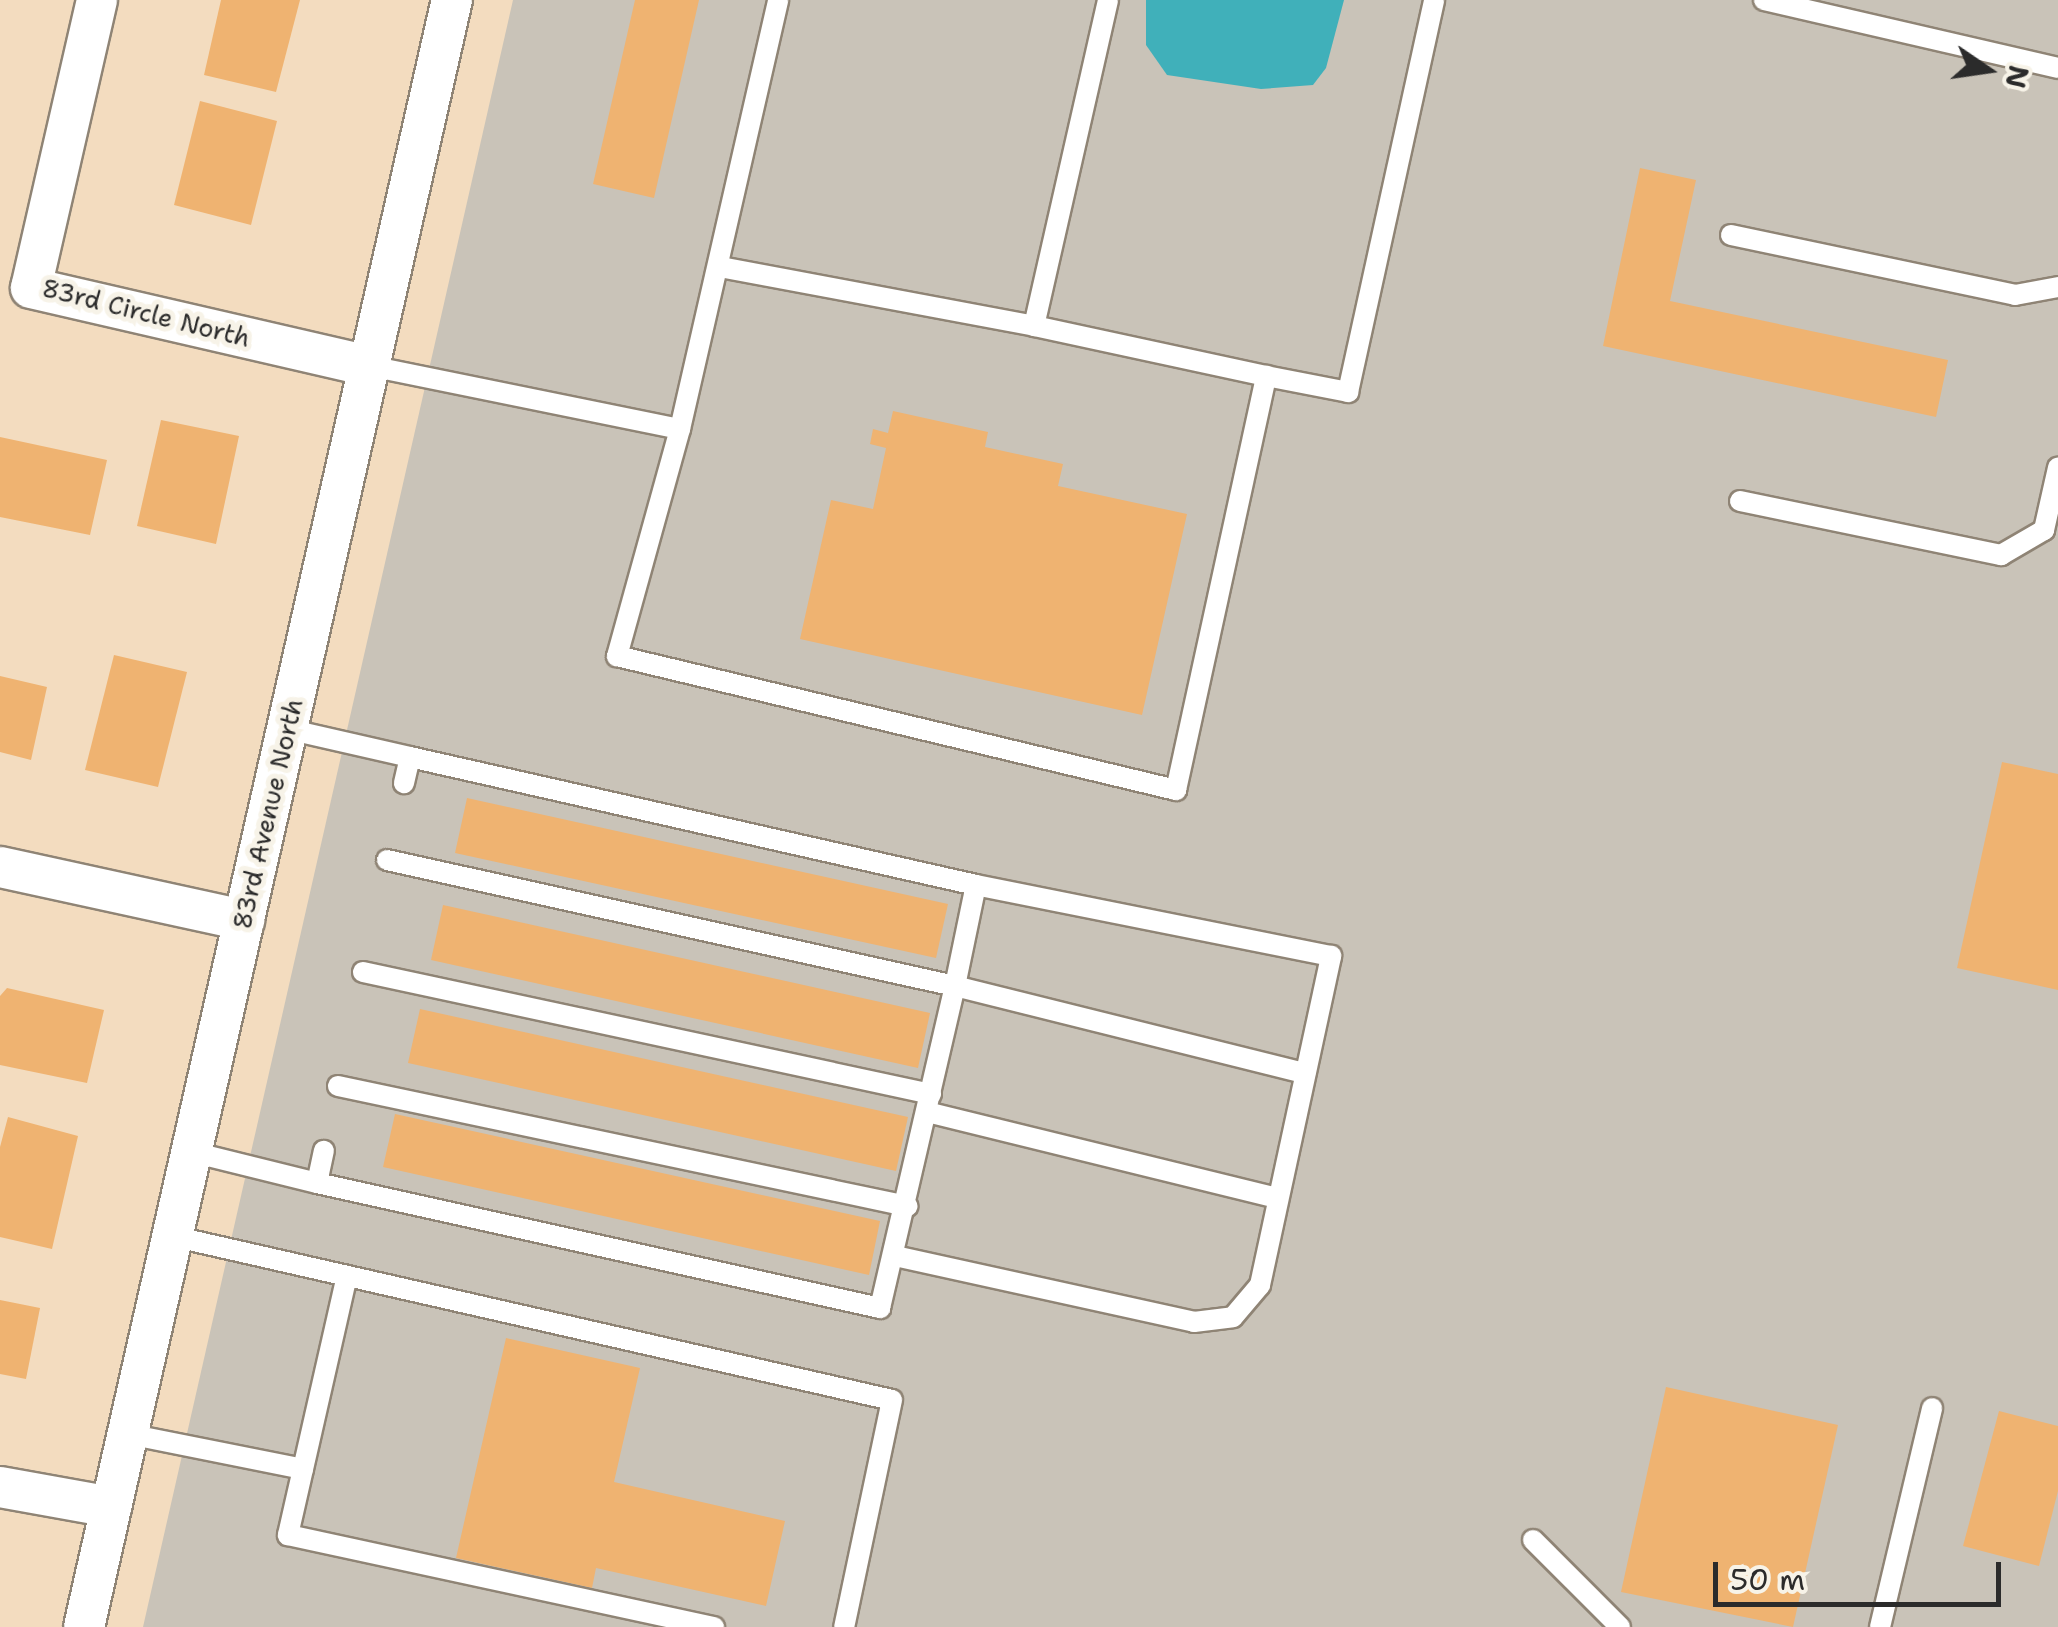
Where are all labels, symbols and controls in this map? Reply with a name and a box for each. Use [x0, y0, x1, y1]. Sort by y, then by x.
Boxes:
north arrow [1938, 20, 2038, 120]
text: N [1996, 62, 2038, 92]
street label: 83rd Circle North [39, 273, 253, 353]
street label: 83rd Avenue North [227, 696, 309, 932]
scale bar [1718, 1542, 2006, 1604]
text: 50 m [1730, 1559, 1805, 1600]

